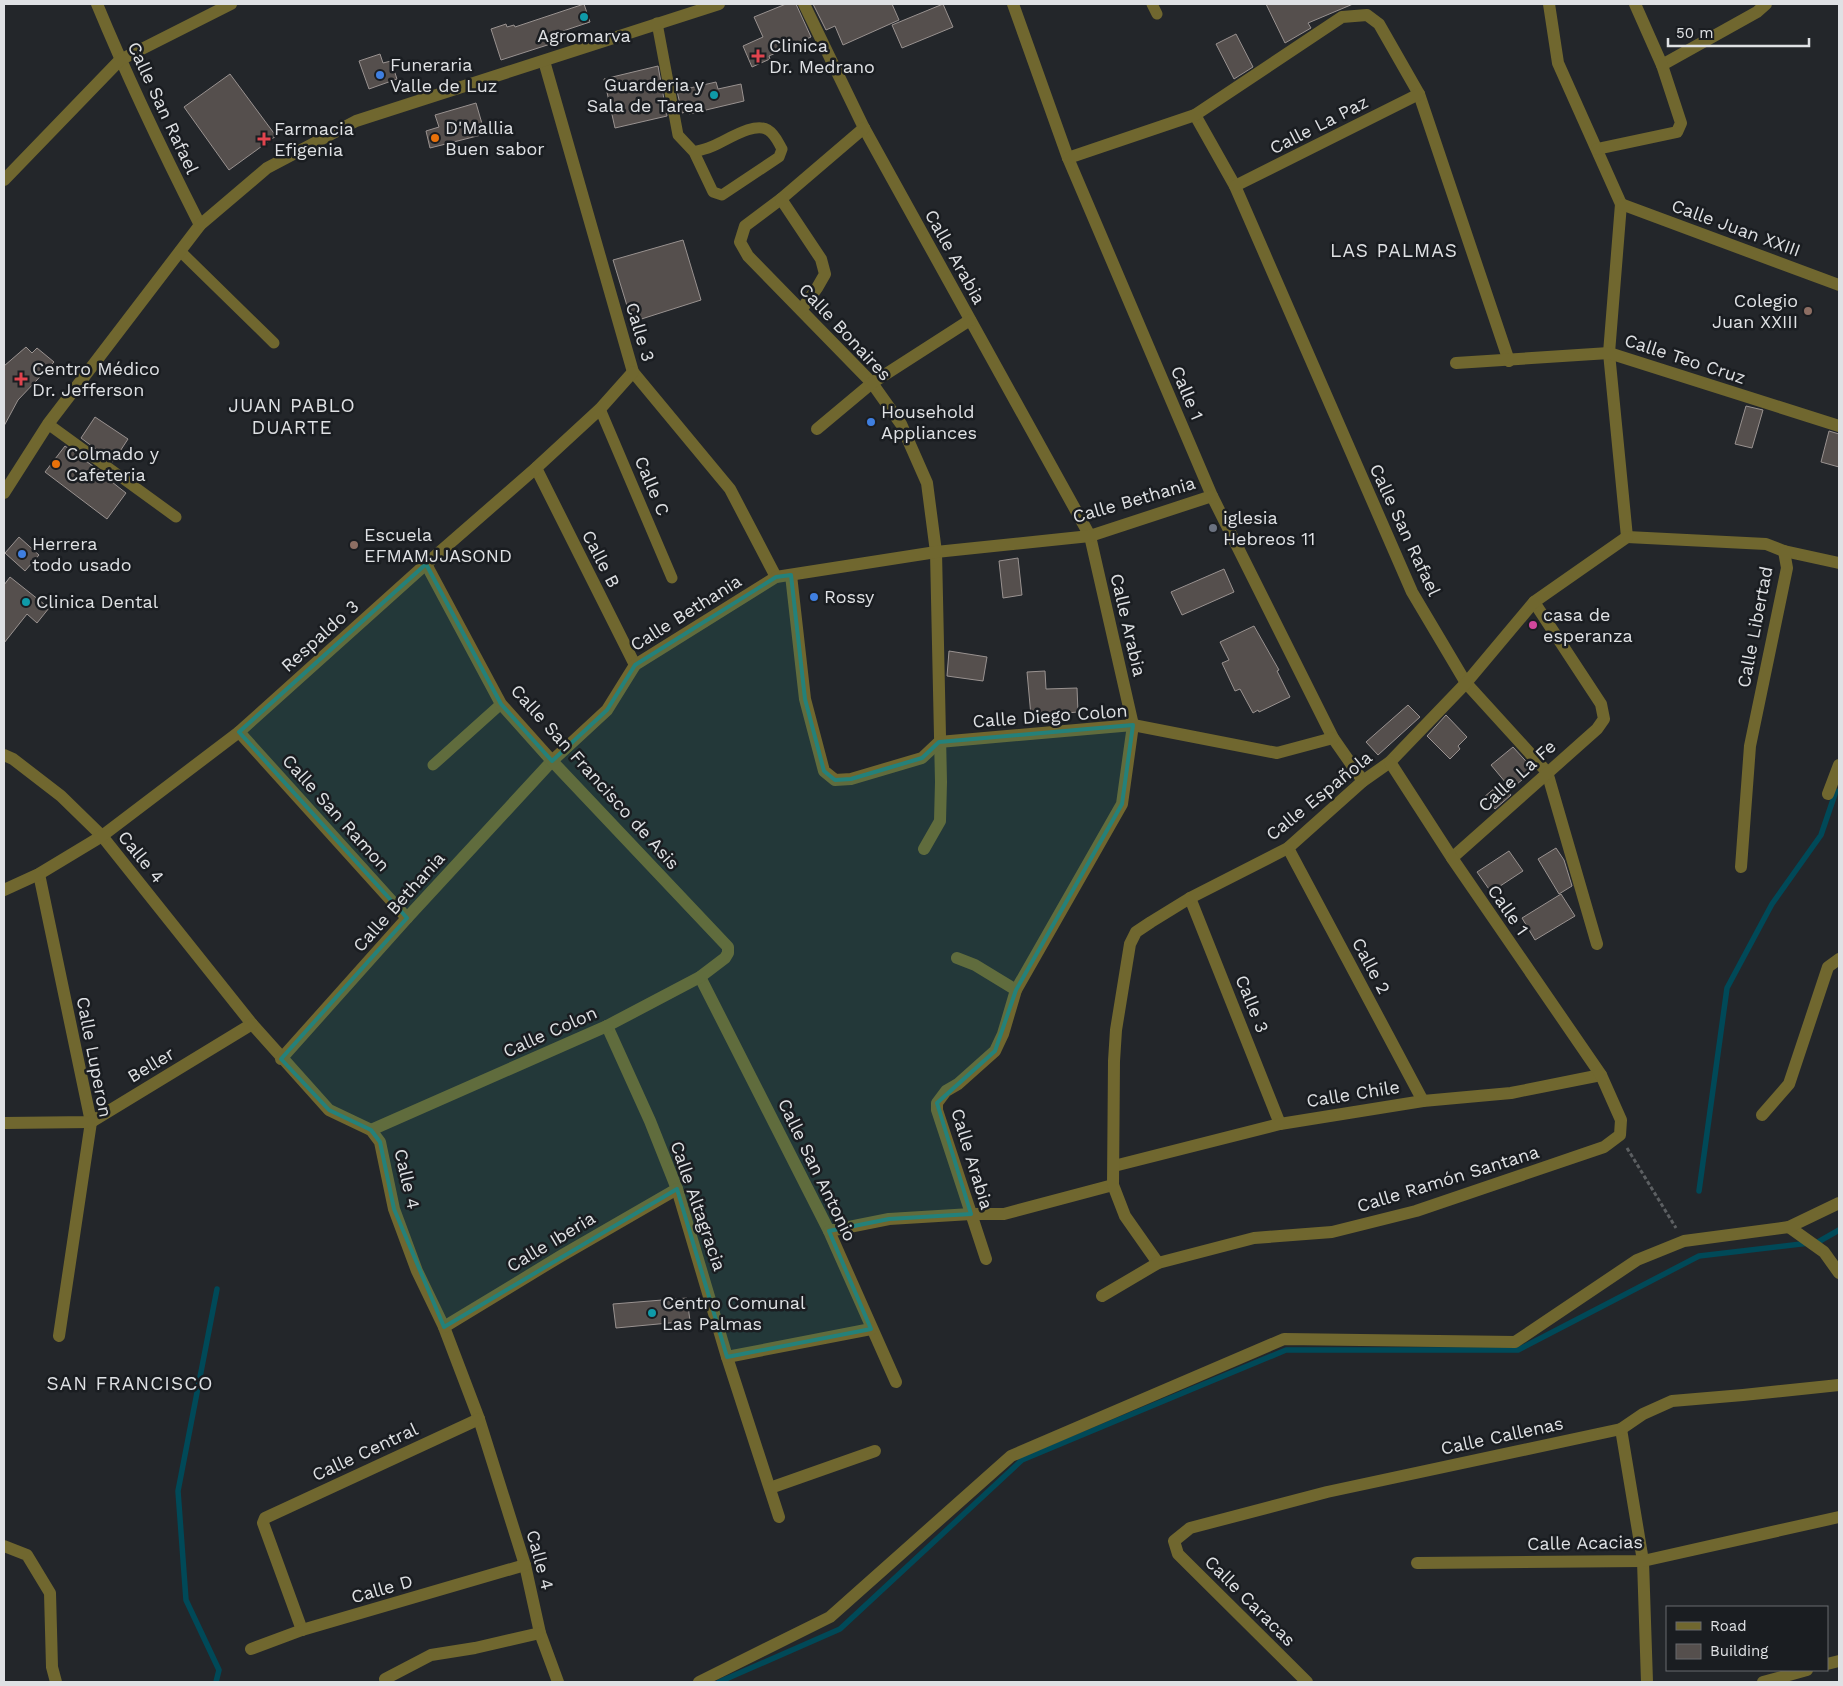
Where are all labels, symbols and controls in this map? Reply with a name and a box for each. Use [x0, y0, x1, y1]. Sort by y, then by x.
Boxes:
marker: Agromarva [578, 11, 590, 23]
scale bar [1668, 15, 1809, 47]
text: 50 m [1676, 24, 1713, 42]
place label: Agromarva [537, 25, 631, 46]
place label: Clinica Dr. Medrano [769, 35, 875, 77]
street label: Calle San Rafael [124, 38, 204, 178]
marker: Clinica Dr. Medrano [751, 49, 765, 63]
place label: Funeraria Valle de Luz [390, 54, 497, 96]
marker: Funeraria Valle de Luz [374, 69, 386, 81]
place label: Guarderia y Sala de Tarea [587, 74, 705, 116]
marker: Guarderia y Sala de Tarea [708, 89, 720, 101]
street label: Calle La Paz [1266, 91, 1371, 158]
place label: D'Mallia Buen sabor [445, 117, 545, 159]
place label: Farmacia Efigenia [274, 118, 354, 160]
marker: D'Mallia Buen sabor [429, 132, 441, 144]
marker: Farmacia Efigenia [258, 133, 270, 145]
street label: Calle Juan XXIII [1669, 194, 1804, 261]
street label: Calle Arabia [921, 206, 990, 308]
district label: LAS PALMAS [1330, 239, 1458, 262]
street label: Calle Bonaires [795, 279, 896, 385]
place label: Colegio Juan XXIII [1712, 290, 1798, 332]
street label: Calle 3 [622, 300, 659, 364]
marker: Colegio Juan XXIII [1802, 305, 1814, 317]
street label: Calle Teo Cruz [1622, 329, 1748, 388]
place label: Centro Médico Dr. Jefferson [32, 358, 160, 400]
street label: Calle 1 [1167, 363, 1208, 423]
marker: Centro Médico Dr. Jefferson [14, 372, 28, 386]
district label: JUAN PABLO DUARTE [228, 394, 356, 439]
place label: Household Appliances [881, 401, 977, 443]
marker: Household Appliances [865, 416, 877, 428]
place label: Colmado y Cafeteria [66, 443, 160, 485]
street label: Calle C [631, 453, 674, 519]
marker: Colmado y Cafeteria [50, 458, 62, 470]
street label: Calle San Rafael [1366, 460, 1446, 600]
street label: Calle Bethania [1070, 472, 1198, 527]
place label: iglesia Hebreos 11 [1223, 507, 1315, 549]
marker: iglesia Hebreos 11 [1207, 522, 1219, 534]
place label: Escuela EFMAMJJASOND [364, 524, 512, 566]
street label: Calle B [578, 526, 625, 591]
place label: Herrera todo usado [32, 533, 131, 575]
marker: Escuela EFMAMJJASOND [348, 539, 360, 551]
marker: Herrera todo usado [16, 548, 28, 560]
street label: Calle Libertad [1732, 564, 1777, 689]
street label: Calle Bethania [626, 570, 745, 655]
street label: Calle Arabia [1106, 571, 1151, 678]
place label: Rossy [824, 586, 875, 607]
place label: Clinica Dental [36, 591, 159, 612]
marker: Rossy [808, 591, 820, 603]
street label: Respaldo 3 [277, 595, 363, 676]
marker: Clinica Dental [20, 596, 32, 608]
place label: casa de esperanza [1543, 604, 1633, 646]
marker: casa de esperanza [1527, 619, 1539, 631]
street label: Calle San Francisco de Asis [507, 680, 684, 873]
street label: Calle Diego Colon [972, 700, 1128, 731]
street label: Calle La Fe [1474, 735, 1560, 816]
street label: Calle Española [1261, 746, 1376, 845]
street label: Calle San Ramon [278, 750, 394, 875]
street label: Calle 4 [114, 826, 169, 887]
street label: Calle Bethania [348, 847, 449, 956]
street label: Calle 1 [1484, 880, 1533, 939]
street label: Calle 2 [1348, 934, 1395, 997]
street label: Calle 3 [1231, 972, 1274, 1036]
street label: Calle Luperon [73, 995, 116, 1119]
street label: Calle Colon [500, 1001, 600, 1062]
street label: Beller [124, 1042, 178, 1087]
street label: Calle Chile [1305, 1076, 1401, 1111]
street label: Calle San Antonio [774, 1095, 861, 1245]
street label: Calle Arabia [947, 1106, 998, 1212]
street label: Calle Altagracia [666, 1138, 731, 1274]
street label: Calle Ramón Santana [1354, 1141, 1541, 1216]
street label: Calle 4 [390, 1147, 425, 1211]
street label: Calle Iberia [503, 1207, 599, 1276]
place label: Centro Comunal Las Palmas [662, 1292, 806, 1334]
marker: Centro Comunal Las Palmas [646, 1307, 658, 1319]
district label: SAN FRANCISCO [47, 1372, 213, 1395]
street label: Calle Callenas [1439, 1412, 1565, 1459]
street label: Calle Central [309, 1418, 421, 1485]
street label: Calle 4 [522, 1528, 559, 1592]
street label: Calle Acacias [1527, 1531, 1643, 1554]
street label: Calle Caracas [1201, 1551, 1300, 1650]
street label: Calle D [349, 1570, 415, 1607]
legend [1666, 1606, 1828, 1671]
text: Road [1710, 1617, 1747, 1635]
text: Building [1710, 1642, 1768, 1660]

